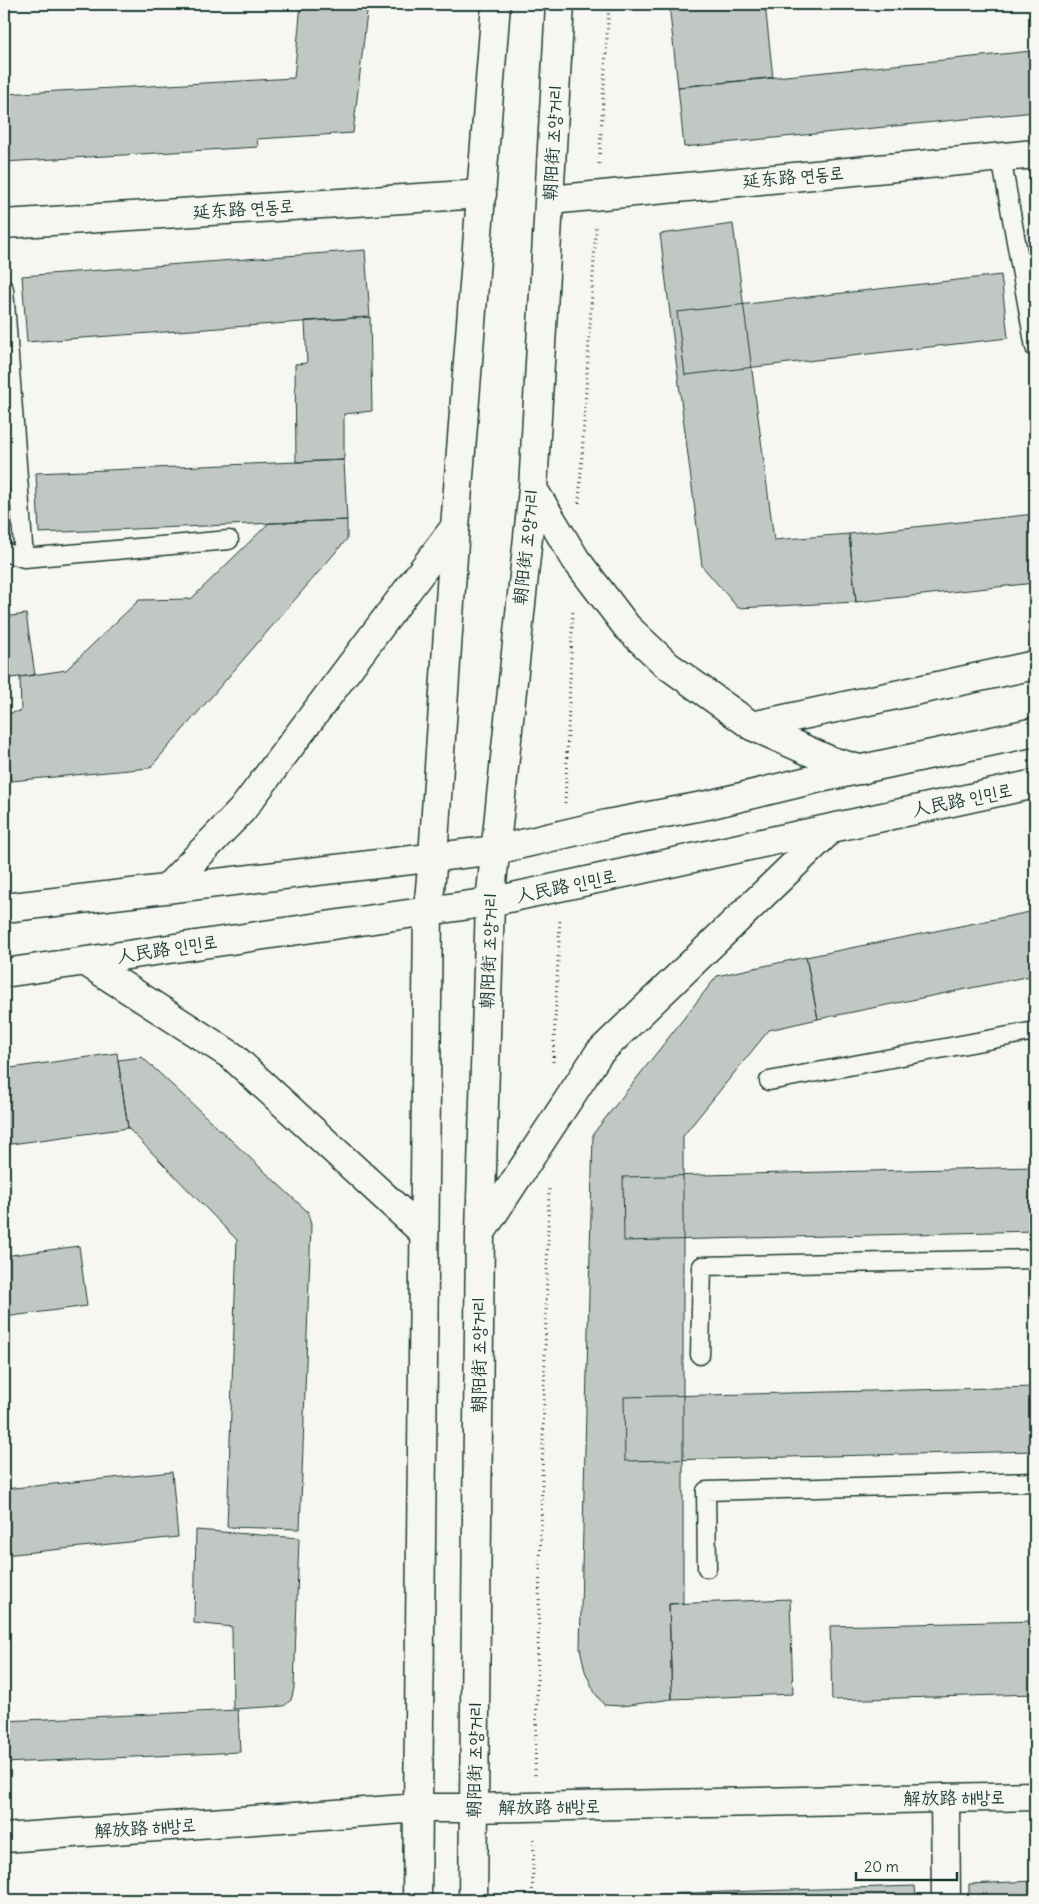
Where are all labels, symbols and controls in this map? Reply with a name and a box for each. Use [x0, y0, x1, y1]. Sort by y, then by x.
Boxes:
street label: 朝阳街 조양거리 [538, 84, 567, 202]
street label: 延东路 연동로 [741, 161, 845, 192]
street label: 延东路 연동로 [191, 193, 295, 224]
street label: 朝阳街 조양거리 [508, 488, 543, 606]
street label: 人民路 인민로 [910, 778, 1014, 821]
street label: 人民路 인민로 [514, 864, 618, 907]
street label: 朝阳街 조양거리 [475, 892, 502, 1009]
street label: 人民路 인민로 [115, 929, 219, 968]
street label: 朝阳街 조양거리 [467, 1297, 490, 1413]
street label: 朝阳街 조양거리 [462, 1702, 487, 1818]
street label: 解放路 해방로 [903, 1785, 1005, 1810]
street label: 解放路 해방로 [498, 1794, 600, 1819]
street label: 解放路 해방로 [93, 1812, 197, 1843]
scale bar [856, 1849, 958, 1881]
text: 20 m [864, 1857, 899, 1876]

